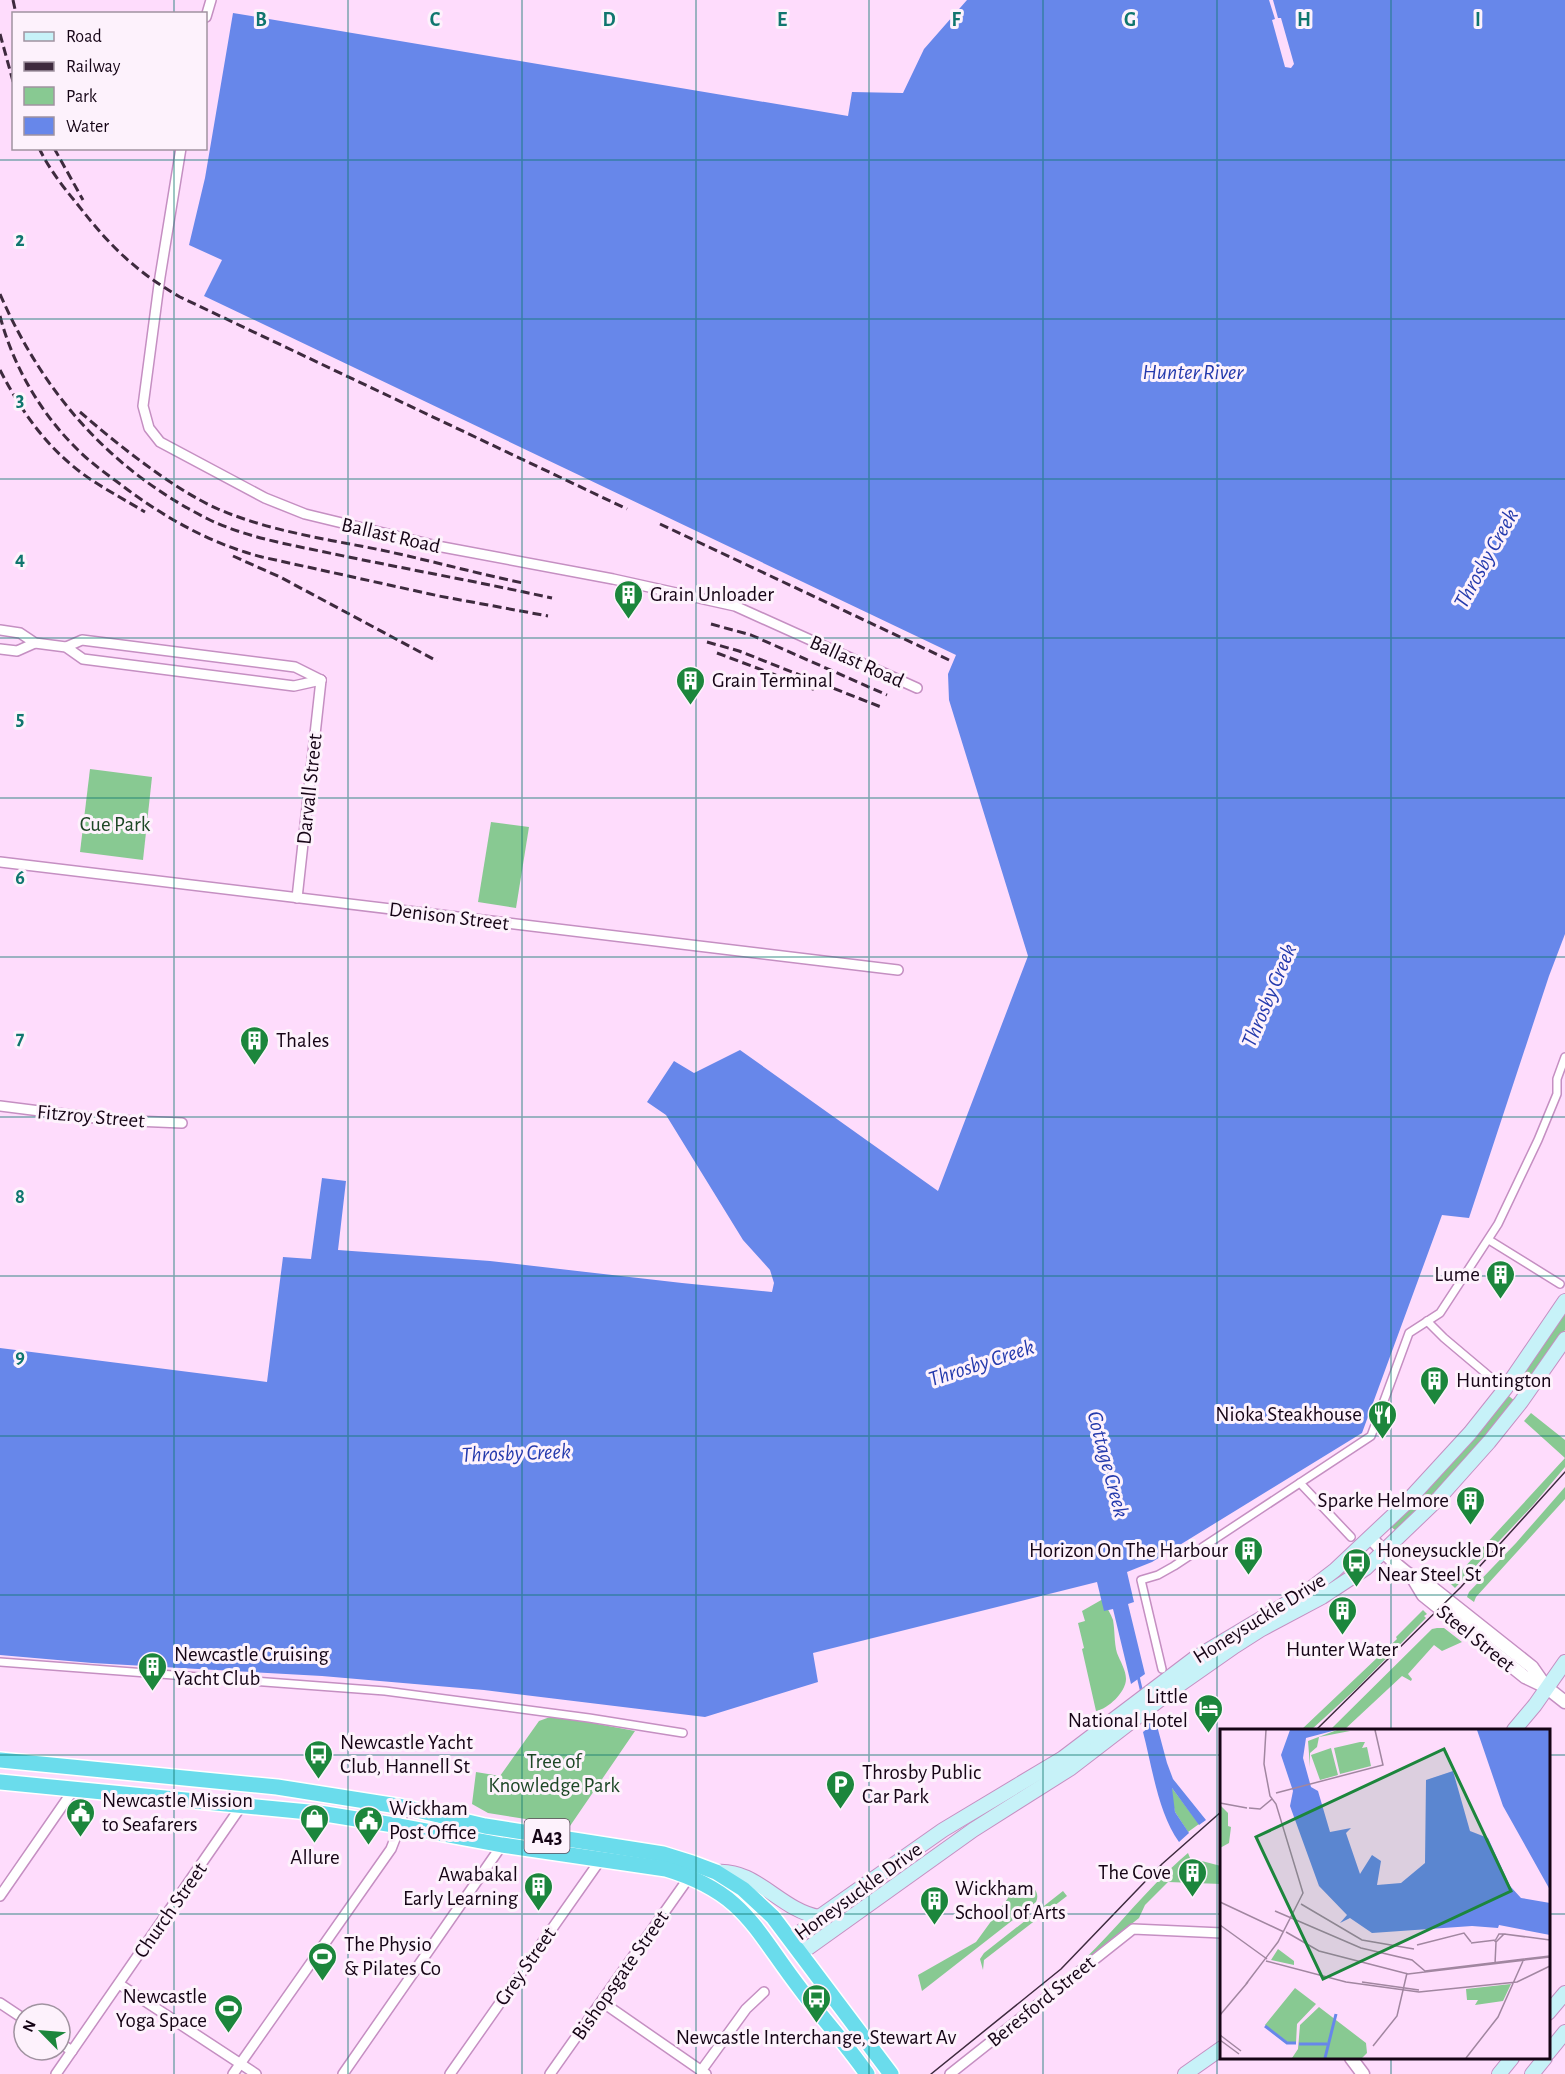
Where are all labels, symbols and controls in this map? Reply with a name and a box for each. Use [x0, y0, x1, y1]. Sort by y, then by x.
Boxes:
text: B [255, 10, 267, 30]
text: C [430, 10, 441, 30]
text: D [602, 10, 616, 30]
text: E [777, 10, 787, 30]
text: F [951, 10, 961, 30]
text: G [1124, 10, 1136, 30]
text: H [1297, 10, 1311, 30]
text: I [1475, 10, 1481, 30]
legend [12, 12, 207, 150]
text: Road [66, 28, 102, 46]
text: Railway [66, 58, 121, 76]
text: Park [66, 88, 98, 106]
text: Water [66, 118, 109, 136]
text: 2 [15, 230, 25, 250]
water label: Hunter River [1143, 361, 1244, 383]
text: 3 [16, 390, 24, 410]
water label: Throsby Creek [1450, 505, 1522, 612]
street label: Ballast Road [339, 514, 442, 557]
text: 4 [15, 549, 25, 569]
building icon: Grain Unloader [613, 578, 645, 620]
place label: Grain Unloader [650, 584, 774, 605]
street label: Ballast Road [806, 631, 907, 692]
building icon: Grain Terminal [675, 664, 707, 706]
place label: Grain Terminal [712, 670, 833, 691]
text: 5 [16, 709, 24, 729]
street label: Darvall Street [293, 732, 326, 846]
park label: Cue Park [80, 814, 151, 835]
text: 6 [15, 868, 25, 888]
street label: Denison Street [388, 899, 510, 934]
water label: Throsby Creek [1237, 941, 1300, 1050]
building icon: Thales [239, 1024, 271, 1066]
text: 7 [16, 1028, 25, 1048]
place label: Thales [276, 1030, 329, 1051]
street label: Fitzroy Street [36, 1101, 146, 1132]
text: 8 [15, 1187, 25, 1207]
building icon: Lume [1485, 1258, 1517, 1300]
place label: Lume [1434, 1264, 1480, 1285]
water label: Throsby Creek [926, 1336, 1037, 1390]
text: 9 [15, 1347, 25, 1367]
building icon: Huntington [1419, 1364, 1451, 1406]
place label: Huntington [1456, 1370, 1552, 1391]
restaurant icon: Nioka Steakhouse [1367, 1398, 1399, 1440]
place label: Nioka Steakhouse [1215, 1404, 1362, 1425]
water label: Cottage Creek [1083, 1409, 1133, 1520]
water label: Throsby Creek [461, 1440, 571, 1466]
building icon: Sparke Helmore [1454, 1484, 1486, 1526]
place label: Sparke Helmore [1318, 1490, 1449, 1511]
building icon: Horizon On The Harbour [1233, 1534, 1265, 1576]
place label: Horizon On The Harbour [1029, 1540, 1228, 1561]
place label: Honeysuckle Dr Near Steel St [1377, 1540, 1506, 1585]
bus stop icon: Honeysuckle Dr Near Steel St [1340, 1546, 1372, 1588]
street label: Honeysuckle Drive [1189, 1569, 1329, 1668]
building icon: Hunter Water [1326, 1594, 1358, 1636]
street label: Steel Street [1433, 1601, 1519, 1676]
place label: Hunter Water [1286, 1639, 1398, 1660]
place label: Newcastle Cruising Yacht Club [174, 1644, 330, 1689]
building icon: Newcastle Cruising Yacht Club [137, 1650, 169, 1692]
place label: Little National Hotel [1068, 1686, 1188, 1731]
hotel icon: Little National Hotel [1193, 1692, 1225, 1734]
inset map [1220, 1729, 1550, 2059]
place label: Newcastle Yacht Club, Hannell St [340, 1732, 473, 1777]
bus stop icon: Newcastle Yacht Club, Hannell St [303, 1738, 335, 1780]
park label: Tree of Knowledge Park [488, 1751, 620, 1796]
place label: Throsby Public Car Park [862, 1762, 981, 1807]
parking icon: Throsby Public Car Park [825, 1768, 857, 1810]
place label: Newcastle Mission to Seafarers [102, 1790, 253, 1835]
public building icon: Newcastle Mission to Seafarers [65, 1796, 97, 1838]
place label: Wickham Post Office [389, 1798, 476, 1843]
shop icon: Allure [299, 1802, 331, 1844]
public building icon: Wickham Post Office [352, 1804, 384, 1846]
road number: A43 [524, 1819, 570, 1853]
street label: Honeysuckle Drive [791, 1838, 926, 1944]
place label: Allure [290, 1847, 340, 1868]
building icon: The Cove [1176, 1856, 1208, 1898]
street label: Church Street [130, 1859, 211, 1962]
place label: The Cove [1098, 1862, 1171, 1883]
place label: Awabakal Early Learning [403, 1864, 519, 1909]
building icon: Awabakal Early Learning [523, 1870, 555, 1912]
place label: Wickham School of Arts [955, 1878, 1066, 1923]
building icon: Wickham School of Arts [918, 1884, 950, 1926]
street label: Bishopsgate Street [568, 1907, 673, 2044]
street label: Grey Street [491, 1923, 560, 2009]
place label: The Physio & Pilates Co [344, 1934, 441, 1979]
sports icon: The Physio & Pilates Co [307, 1940, 339, 1982]
street label: Beresford Street [984, 1952, 1099, 2051]
bus stop icon: Newcastle Interchange, Stewart Av [800, 1982, 832, 2024]
place label: Newcastle Yoga Space [116, 1986, 207, 2031]
sports icon: Newcastle Yoga Space [212, 1992, 244, 2034]
north arrow [12, 2002, 72, 2062]
text: N [20, 2018, 39, 2035]
place label: Newcastle Interchange, Stewart Av [676, 2027, 956, 2048]

